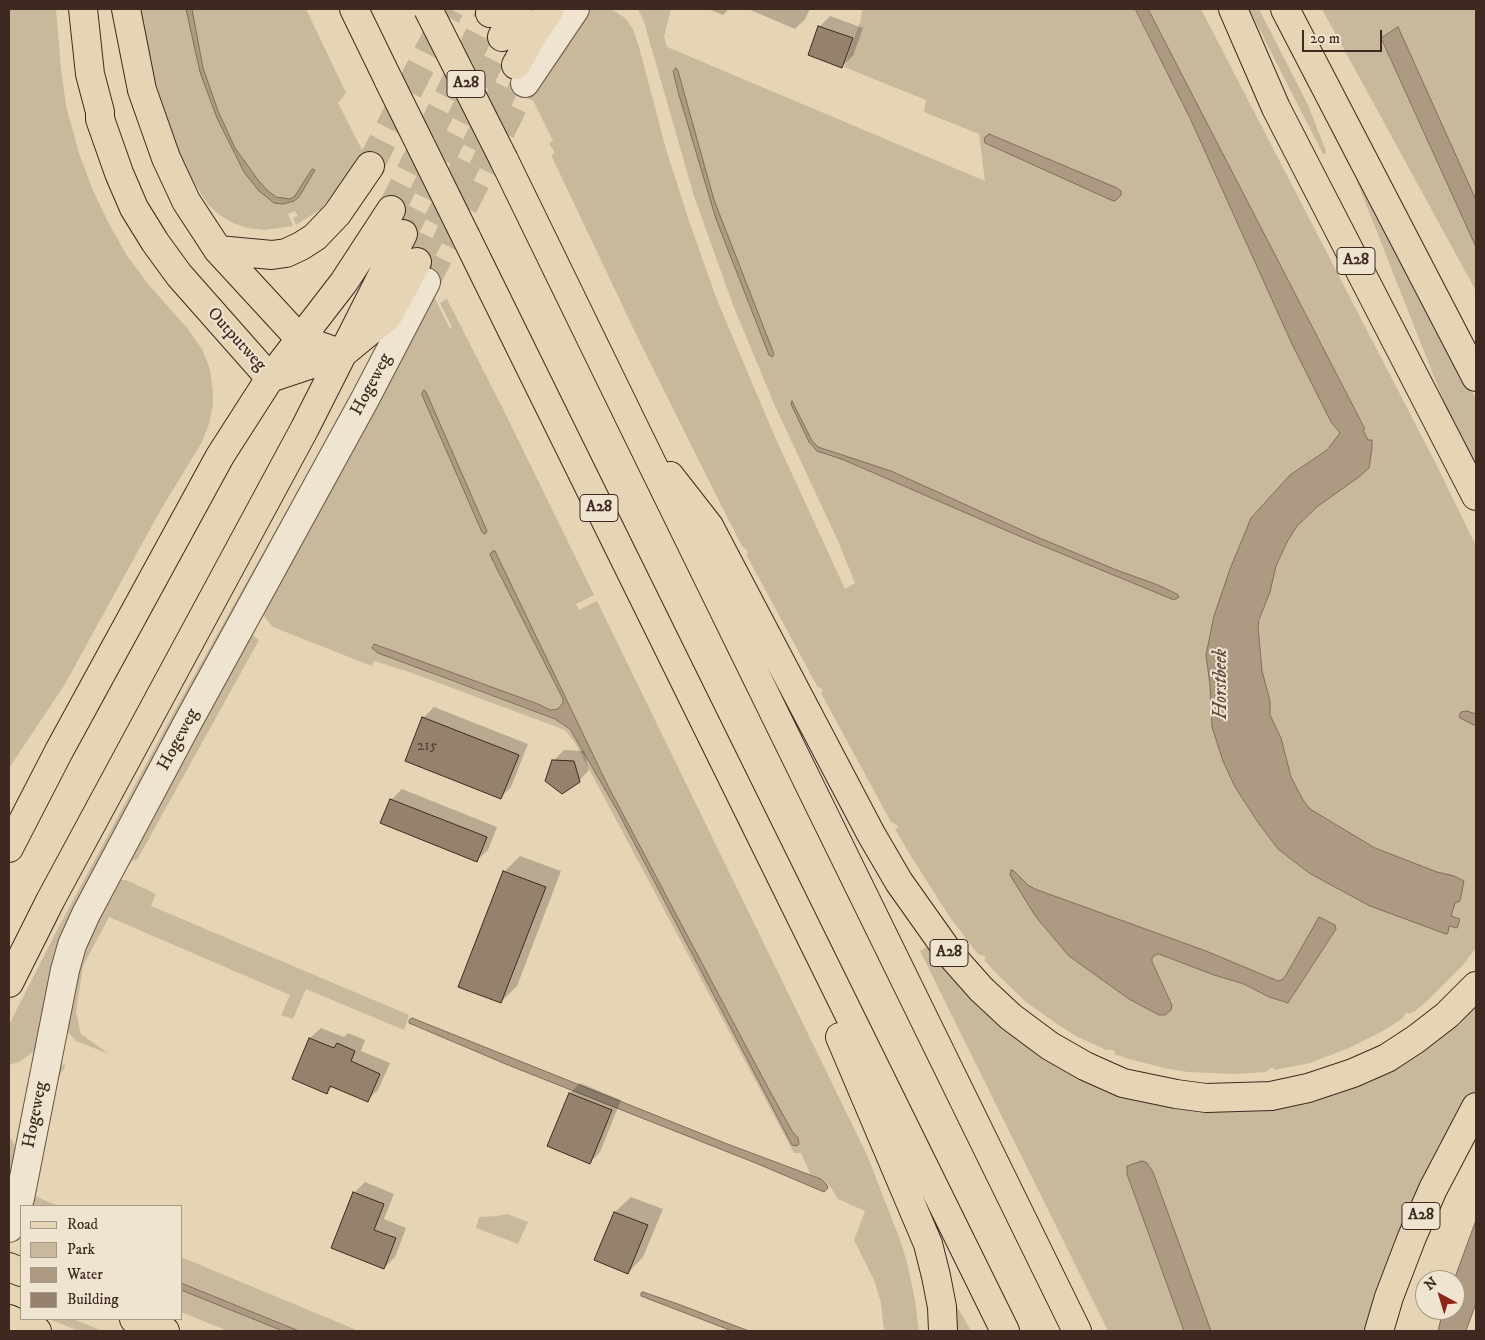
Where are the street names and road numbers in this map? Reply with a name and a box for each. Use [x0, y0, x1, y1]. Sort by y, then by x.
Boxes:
road number: A28 [447, 70, 485, 98]
road number: A28 [1337, 248, 1375, 274]
street label: Outputweg [202, 304, 270, 376]
street label: Hogeweg [347, 350, 397, 420]
road number: A28 [580, 494, 618, 522]
street label: Hogeweg [154, 705, 204, 775]
road number: A28 [930, 940, 968, 966]
street label: Hogeweg [19, 1080, 53, 1150]
road number: A28 [1402, 1202, 1440, 1230]

